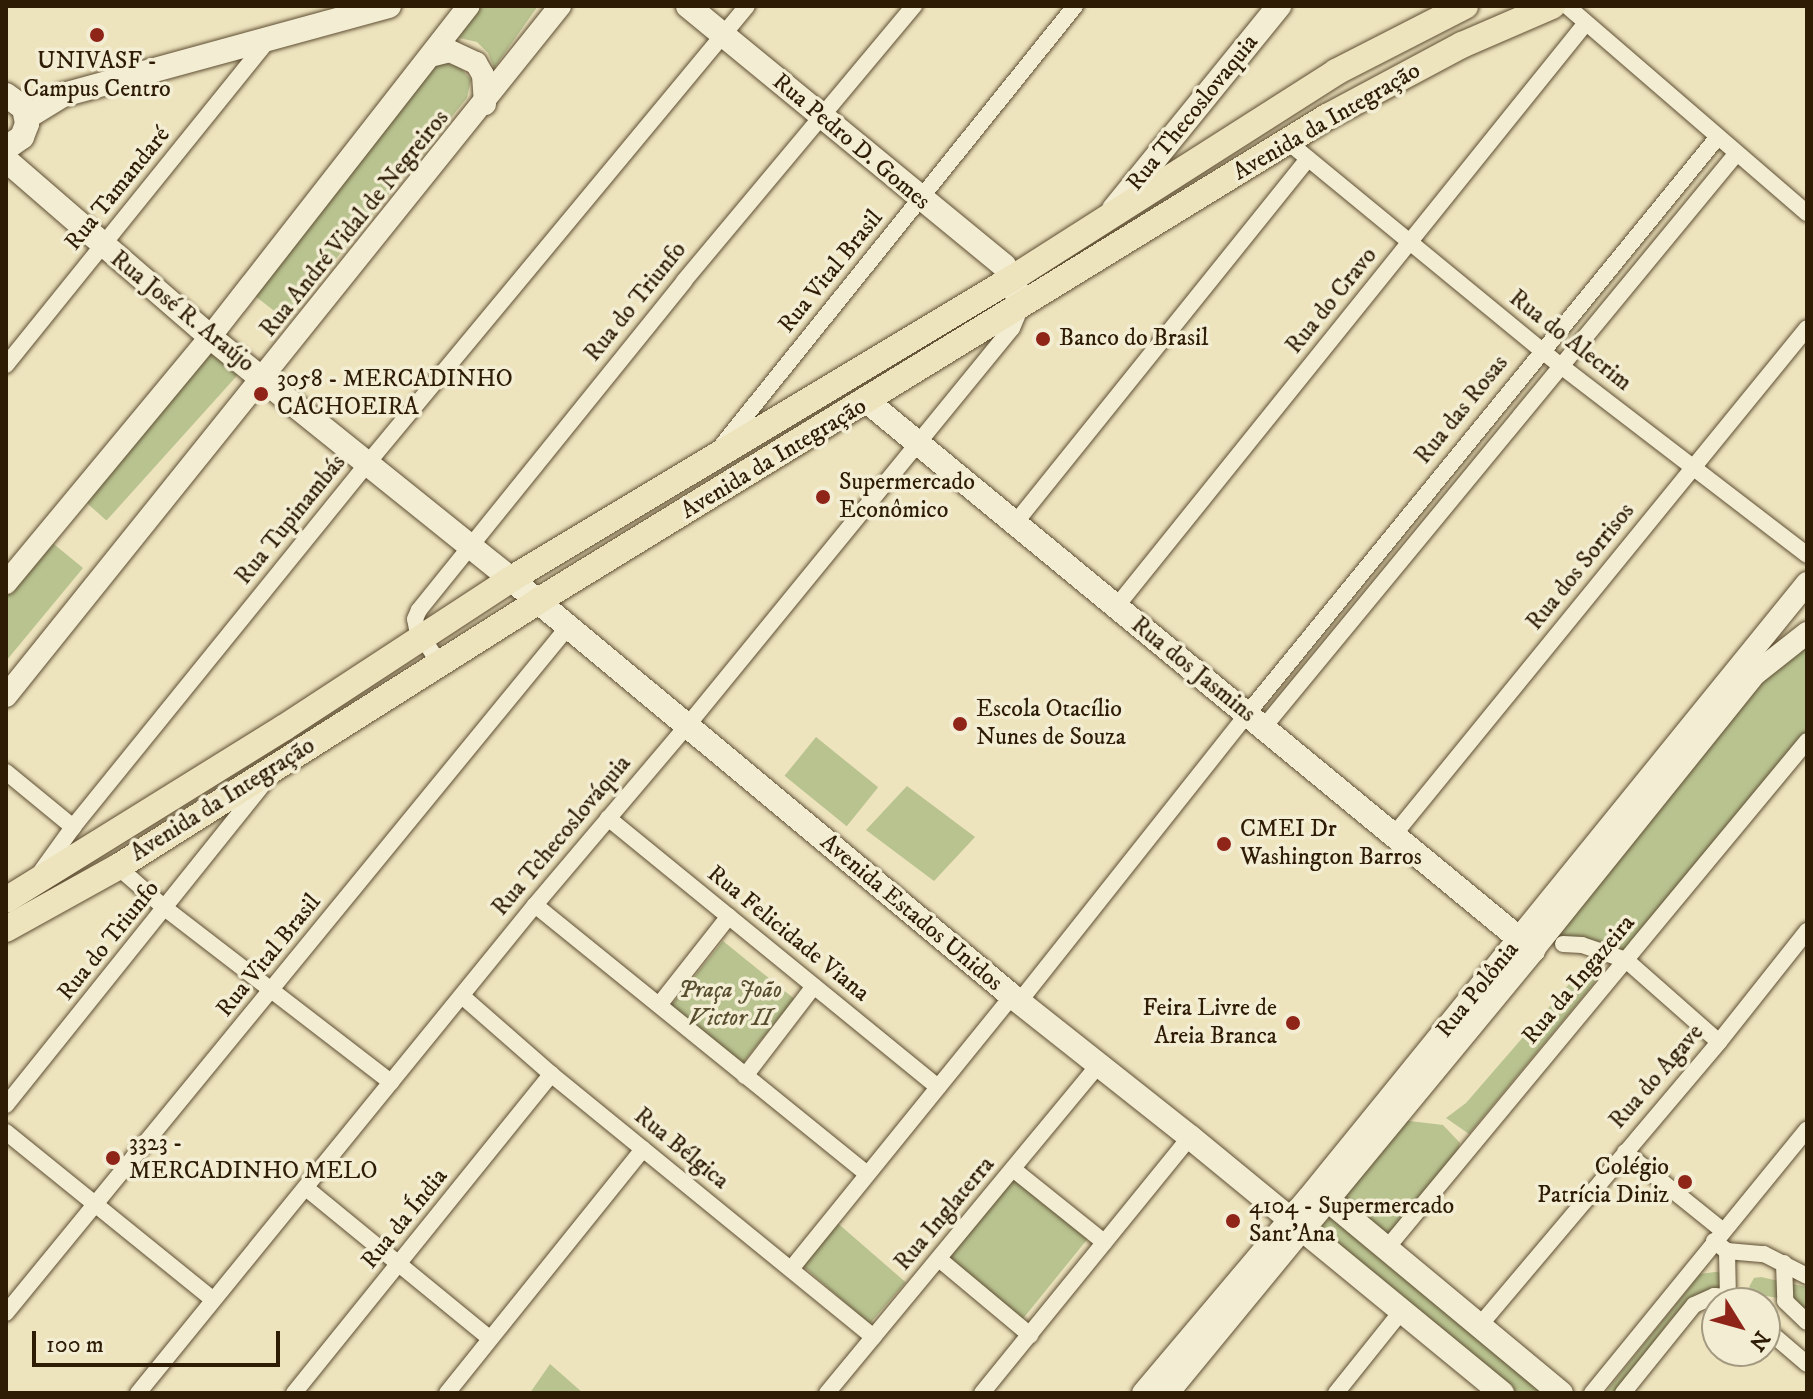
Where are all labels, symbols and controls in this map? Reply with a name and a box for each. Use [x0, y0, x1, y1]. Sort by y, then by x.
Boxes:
marker: UNIVASF - Campus Centro [88, 26, 106, 44]
street label: Rua Thecoslovaquia [1121, 29, 1265, 197]
place label: UNIVASF - Campus Centro [23, 48, 171, 104]
street label: Avenida da Integração [1228, 57, 1426, 187]
street label: Rua Pedro D. Gomes [766, 68, 936, 216]
street label: Rua André Vidal de Negreiros [254, 105, 456, 343]
street label: Rua Tamandaré [59, 121, 177, 257]
street label: Rua Vital Brasil [773, 205, 889, 339]
street label: Rua do Triunfo [579, 236, 693, 368]
street label: Rua do Cravo [1280, 242, 1384, 360]
street label: Rua José R. Araújo [104, 245, 260, 379]
street label: Rua do Alecrim [1503, 284, 1637, 398]
place label: Banco do Brasil [1059, 325, 1208, 353]
marker: Banco do Brasil [1034, 330, 1052, 348]
street label: Rua das Rosas [1409, 350, 1515, 470]
place label: 3058 - MERCADINHO CACHOEIRA [277, 366, 513, 422]
marker: 3058 - MERCADINHO CACHOEIRA [252, 385, 270, 403]
street label: Avenida da Integração [676, 392, 872, 526]
street label: Rua Tupinambás [230, 449, 352, 591]
place label: Supermercado Econômico [839, 469, 975, 525]
marker: Supermercado Econômico [814, 488, 832, 506]
street label: Rua dos Sorrisos [1521, 497, 1641, 637]
street label: Rua dos Jasmins [1125, 611, 1261, 729]
place label: Escola Otacílio Nunes de Souza [976, 696, 1126, 752]
marker: Escola Otacílio Nunes de Souza [951, 715, 969, 733]
street label: Avenida da Integração [126, 732, 320, 868]
street label: Rua Tchecoslováquia [486, 750, 638, 922]
place label: CMEI Dr Washington Barros [1240, 816, 1422, 872]
street label: Avenida Estados Unidos [814, 828, 1008, 998]
marker: CMEI Dr Washington Barros [1215, 835, 1233, 853]
street label: Rua Felicidade Viana [701, 860, 875, 1008]
street label: Rua do Triunfo [52, 875, 166, 1007]
street label: Rua Vital Brasil [211, 889, 327, 1023]
street label: Rua da Ingazeira [1516, 909, 1642, 1051]
street label: Rua Polônia [1430, 936, 1526, 1044]
park label: Praça João Victor II [678, 977, 782, 1033]
place label: Feira Livre de Areia Branca [1143, 995, 1277, 1051]
marker: Feira Livre de Areia Branca [1284, 1014, 1302, 1032]
street label: Rua do Agave [1604, 1019, 1710, 1135]
street label: Rua Bélgica [628, 1102, 734, 1196]
place label: 3323 - MERCADINHO MELO [129, 1130, 377, 1186]
marker: 3323 - MERCADINHO MELO [104, 1149, 122, 1167]
street label: Rua Inglaterra [889, 1151, 1001, 1277]
place label: Colégio Patrícia Diniz [1537, 1154, 1669, 1210]
street label: Rua da Índia [356, 1163, 454, 1275]
marker: Colégio Patrícia Diniz [1676, 1173, 1694, 1191]
place label: 4104 - Supermercado Sant'Ana [1249, 1193, 1454, 1249]
marker: 4104 - Supermercado Sant'Ana [1224, 1212, 1242, 1230]
north arrow [1701, 1287, 1781, 1367]
scale bar [36, 1315, 284, 1365]
text: N [1743, 1325, 1775, 1356]
text: 100 m [46, 1330, 104, 1360]

